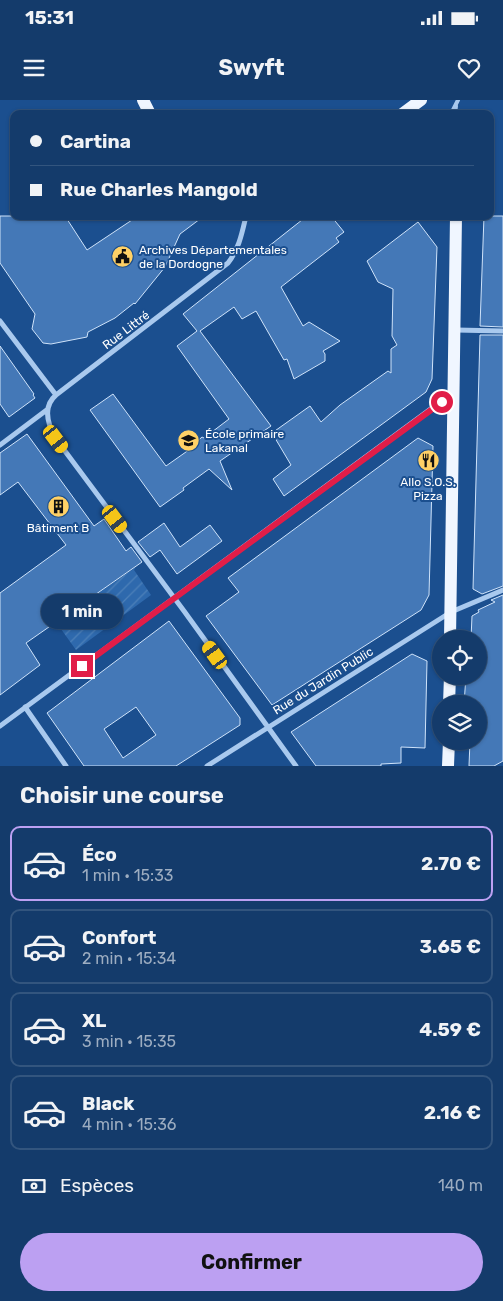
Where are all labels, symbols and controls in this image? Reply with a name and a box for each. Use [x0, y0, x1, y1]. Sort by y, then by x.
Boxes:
text: 15:31 [25, 6, 74, 29]
icon: menu [20, 54, 48, 82]
text: Swyft [218, 54, 285, 81]
icon: heart [455, 54, 483, 82]
text: Cartina [60, 130, 131, 153]
text: Rue Charles Mangold [60, 178, 258, 201]
place label: Archives Départementales de la Dordogne [139, 243, 287, 271]
public building icon: Archives Départementales de la Dordogne [111, 245, 135, 269]
street label: Rue Littré [100, 308, 152, 352]
route start [431, 391, 453, 413]
car [40, 423, 71, 455]
place label: École primaire Lakanal [205, 427, 285, 455]
school or university icon: École primaire Lakanal [177, 429, 201, 453]
restaurant icon: Allo S.O.S. Pizza [416, 449, 440, 473]
place label: Allo S.O.S. Pizza [400, 475, 456, 503]
building icon: Bâtiment B [46, 495, 70, 519]
car [99, 503, 130, 535]
place label: Bâtiment B [27, 521, 89, 535]
callout: 1 min [41, 594, 123, 628]
text: 1 min [62, 602, 102, 621]
map controls [432, 630, 487, 750]
button: locate [432, 630, 487, 685]
car [200, 638, 229, 672]
street label: Rue du Jardin Public [270, 644, 376, 718]
route end [71, 655, 93, 677]
button: layers [432, 695, 487, 750]
text: Choisir une course [20, 782, 224, 809]
icon: car [22, 841, 67, 886]
text: Éco [82, 843, 117, 866]
text: 2.70 € [421, 852, 481, 875]
text: 1 min · 15:33 [82, 866, 173, 885]
icon: car [22, 924, 67, 969]
text: Confort [82, 926, 156, 949]
text: 3.65 € [420, 935, 481, 958]
text: 2 min · 15:34 [82, 949, 176, 968]
icon: car [22, 1007, 67, 1052]
text: XL [82, 1009, 106, 1032]
text: 4.59 € [419, 1018, 481, 1041]
text: 3 min · 15:35 [82, 1032, 176, 1051]
icon: car [22, 1090, 67, 1135]
text: Black [82, 1092, 134, 1115]
text: 2.16 € [424, 1101, 481, 1124]
text: 4 min · 15:36 [82, 1115, 176, 1134]
icon: cash [20, 1172, 48, 1200]
text: Espèces [60, 1174, 134, 1197]
text: 140 m [438, 1176, 483, 1195]
button: Confirmer [20, 1233, 483, 1291]

